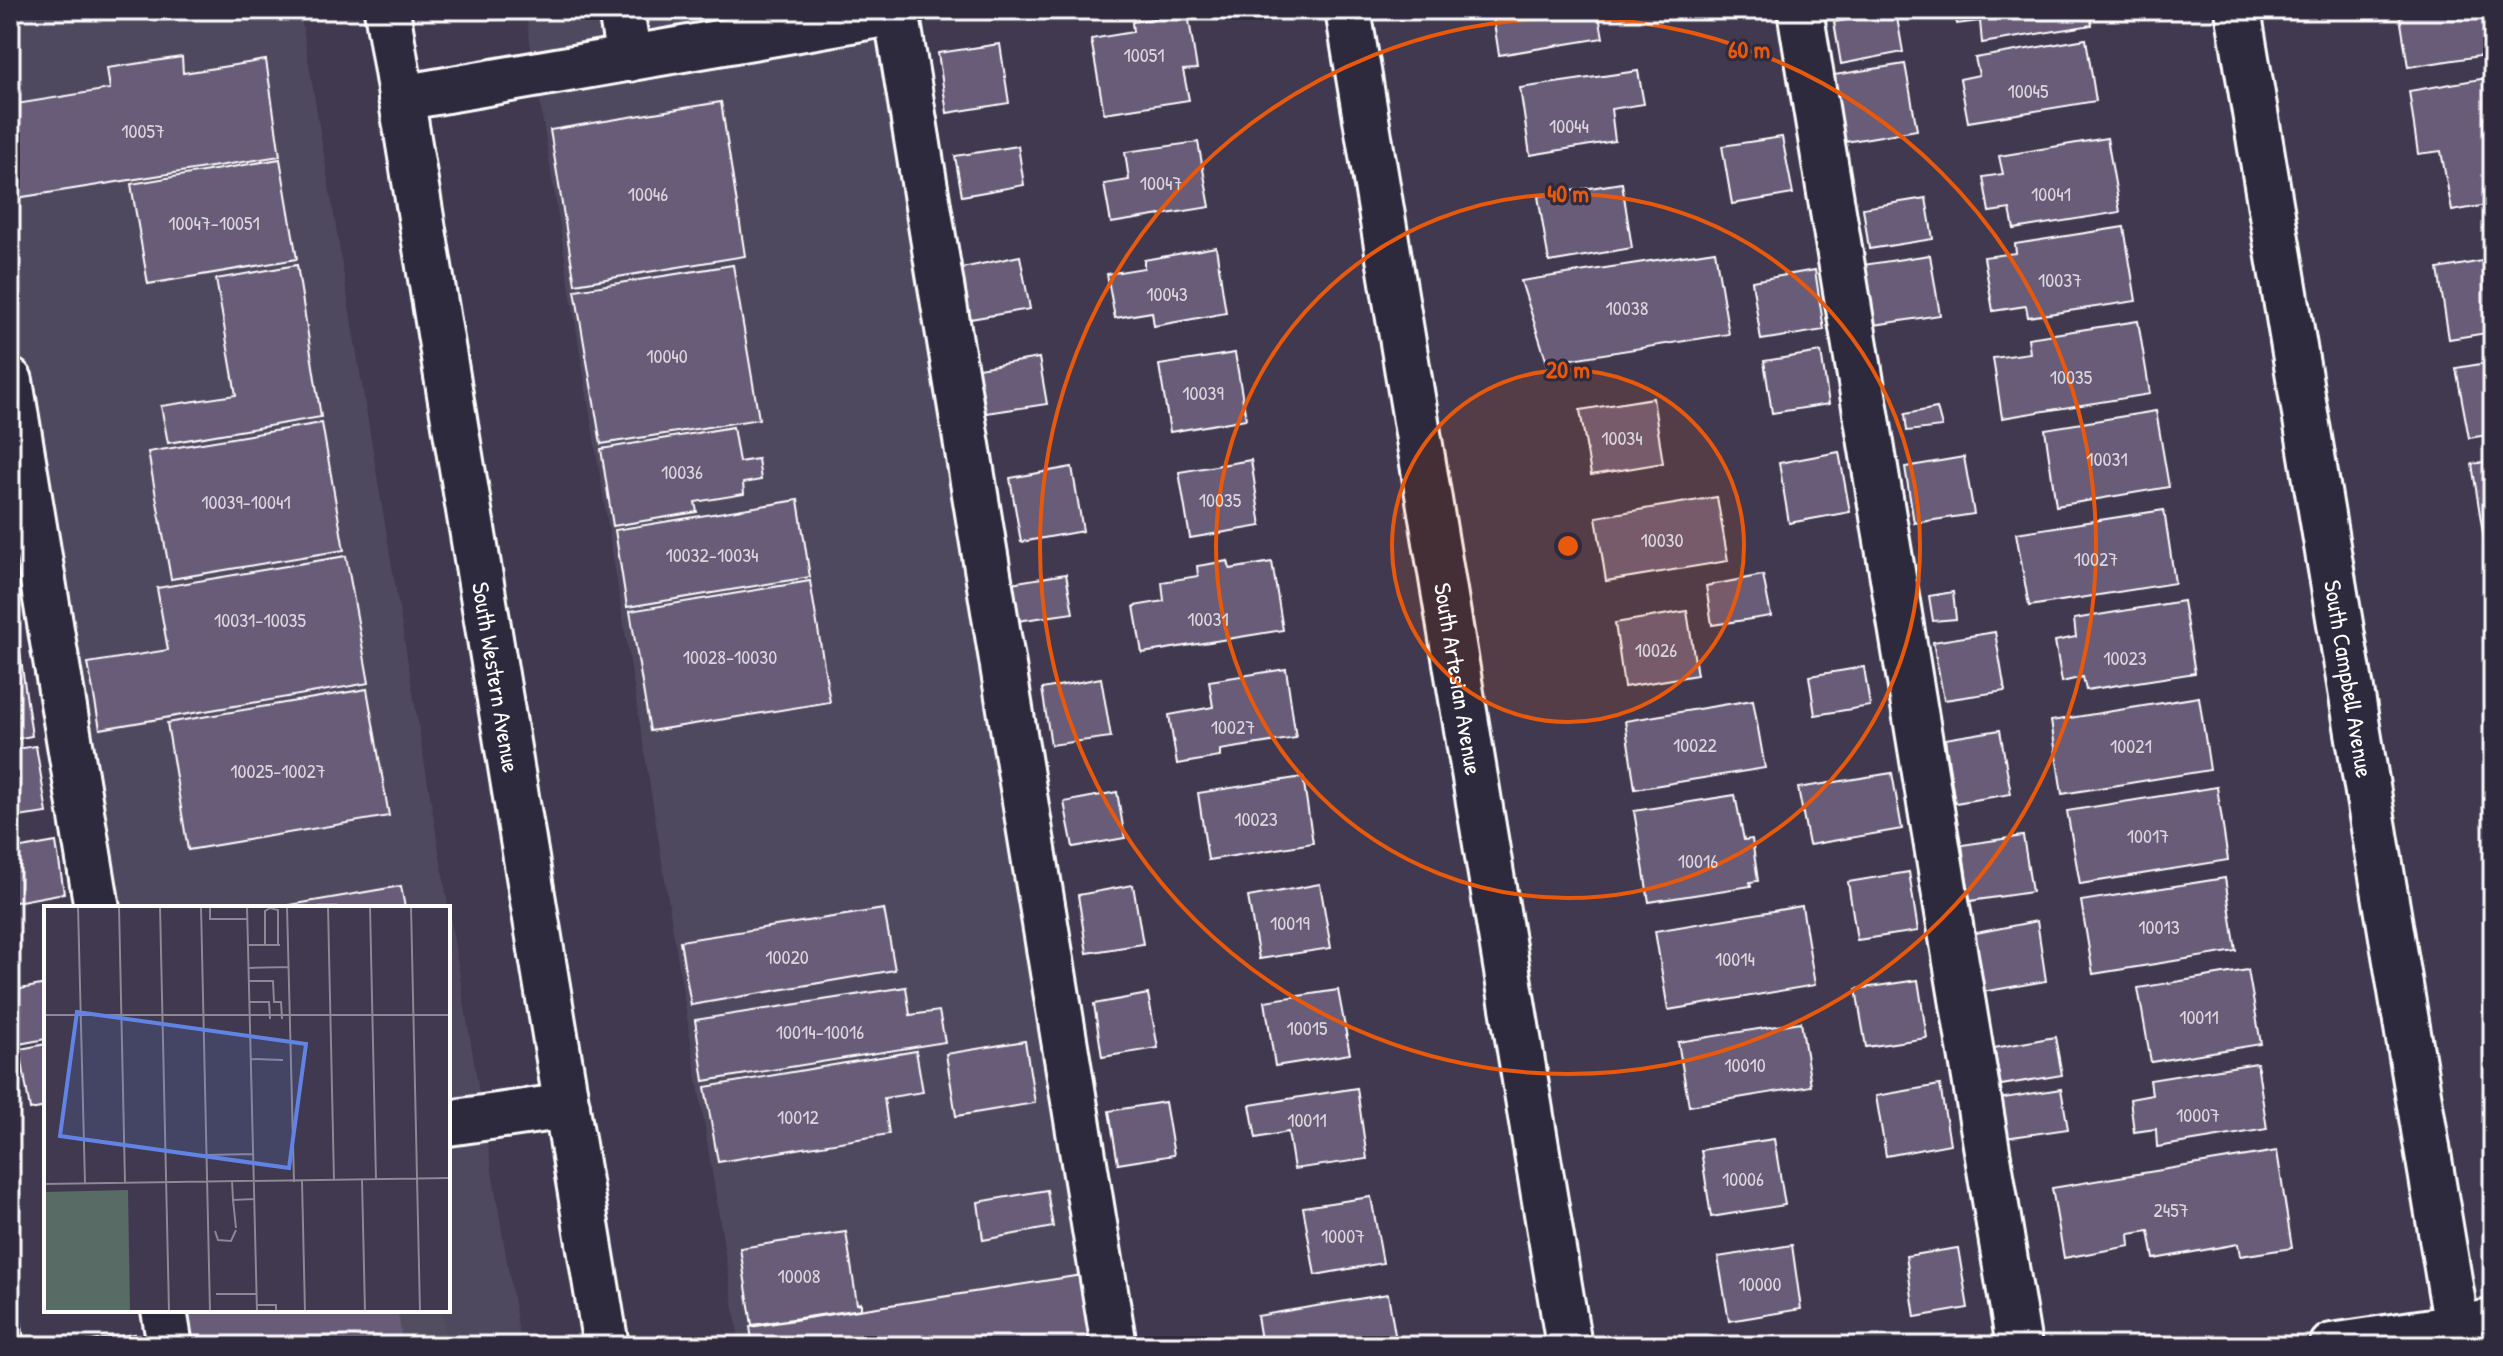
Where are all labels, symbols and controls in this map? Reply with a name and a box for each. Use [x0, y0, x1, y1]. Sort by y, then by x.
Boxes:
text: 60 m [1728, 33, 1770, 65]
house number: 10051 [1124, 41, 1164, 68]
house number: 10045 [2007, 77, 2049, 104]
house number: 10044 [1549, 112, 1589, 139]
house number: 10057 [121, 117, 165, 144]
house number: 10047 [1140, 169, 1182, 196]
text: 40 m [1547, 177, 1589, 209]
house number: 10046 [628, 180, 668, 207]
house number: 10041 [2031, 180, 2071, 207]
house number: 10047-10051 [168, 209, 260, 236]
house number: 10037 [2038, 266, 2082, 293]
house number: 10043 [1146, 280, 1188, 307]
house number: 10038 [1606, 294, 1648, 321]
house number: 10040 [646, 342, 688, 369]
text: 20 m [1546, 353, 1590, 385]
house number: 10035 [2050, 363, 2093, 390]
house number: 10039 [1182, 379, 1224, 406]
house number: 10034 [1601, 424, 1643, 451]
house number: 10031 [2086, 445, 2128, 472]
house number: 10036 [661, 458, 703, 485]
house number: 10035 [1199, 486, 1242, 513]
house number: 10039-10041 [201, 488, 291, 515]
house number: 10030 [1640, 526, 1684, 553]
centre of rings [1554, 532, 1582, 560]
house number: 10032-10034 [665, 541, 759, 568]
house number: 10027 [2074, 545, 2118, 572]
street label: South Campbell Avenue [2317, 578, 2381, 780]
street label: South Western Avenue [465, 580, 528, 775]
street label: South Artesian Avenue [1427, 580, 1490, 778]
house number: 10031 [1187, 605, 1229, 632]
house number: 10031-10035 [214, 606, 307, 633]
house number: 10026 [1635, 636, 1677, 663]
house number: 10028-10030 [683, 643, 777, 670]
house number: 10023 [2103, 644, 2147, 671]
house number: 10027 [1211, 713, 1255, 740]
house number: 10022 [1673, 731, 1718, 758]
house number: 10021 [2110, 732, 2152, 759]
house number: 10025-10027 [230, 757, 326, 784]
house number: 10023 [1234, 805, 1278, 832]
house number: 10017 [2127, 822, 2169, 849]
house number: 10016 [1678, 847, 1718, 874]
inset map [44, 906, 450, 1312]
house number: 10019 [1270, 909, 1310, 936]
house number: 10013 [2138, 913, 2180, 940]
house number: 10020 [765, 943, 809, 970]
house number: 10014 [1715, 945, 1755, 972]
house number: 10011 [2179, 1003, 2219, 1030]
house number: 10015 [1287, 1014, 1328, 1041]
house number: 10014-10016 [776, 1018, 864, 1045]
house number: 10010 [1724, 1051, 1766, 1078]
house number: 10007 [2176, 1101, 2220, 1128]
house number: 10012 [777, 1103, 820, 1130]
house number: 10011 [1287, 1106, 1327, 1133]
house number: 10006 [1722, 1165, 1764, 1192]
house number: 2457 [2153, 1196, 2189, 1223]
house number: 10007 [1321, 1222, 1365, 1249]
house number: 10008 [778, 1262, 820, 1289]
house number: 10000 [1738, 1270, 1782, 1297]

